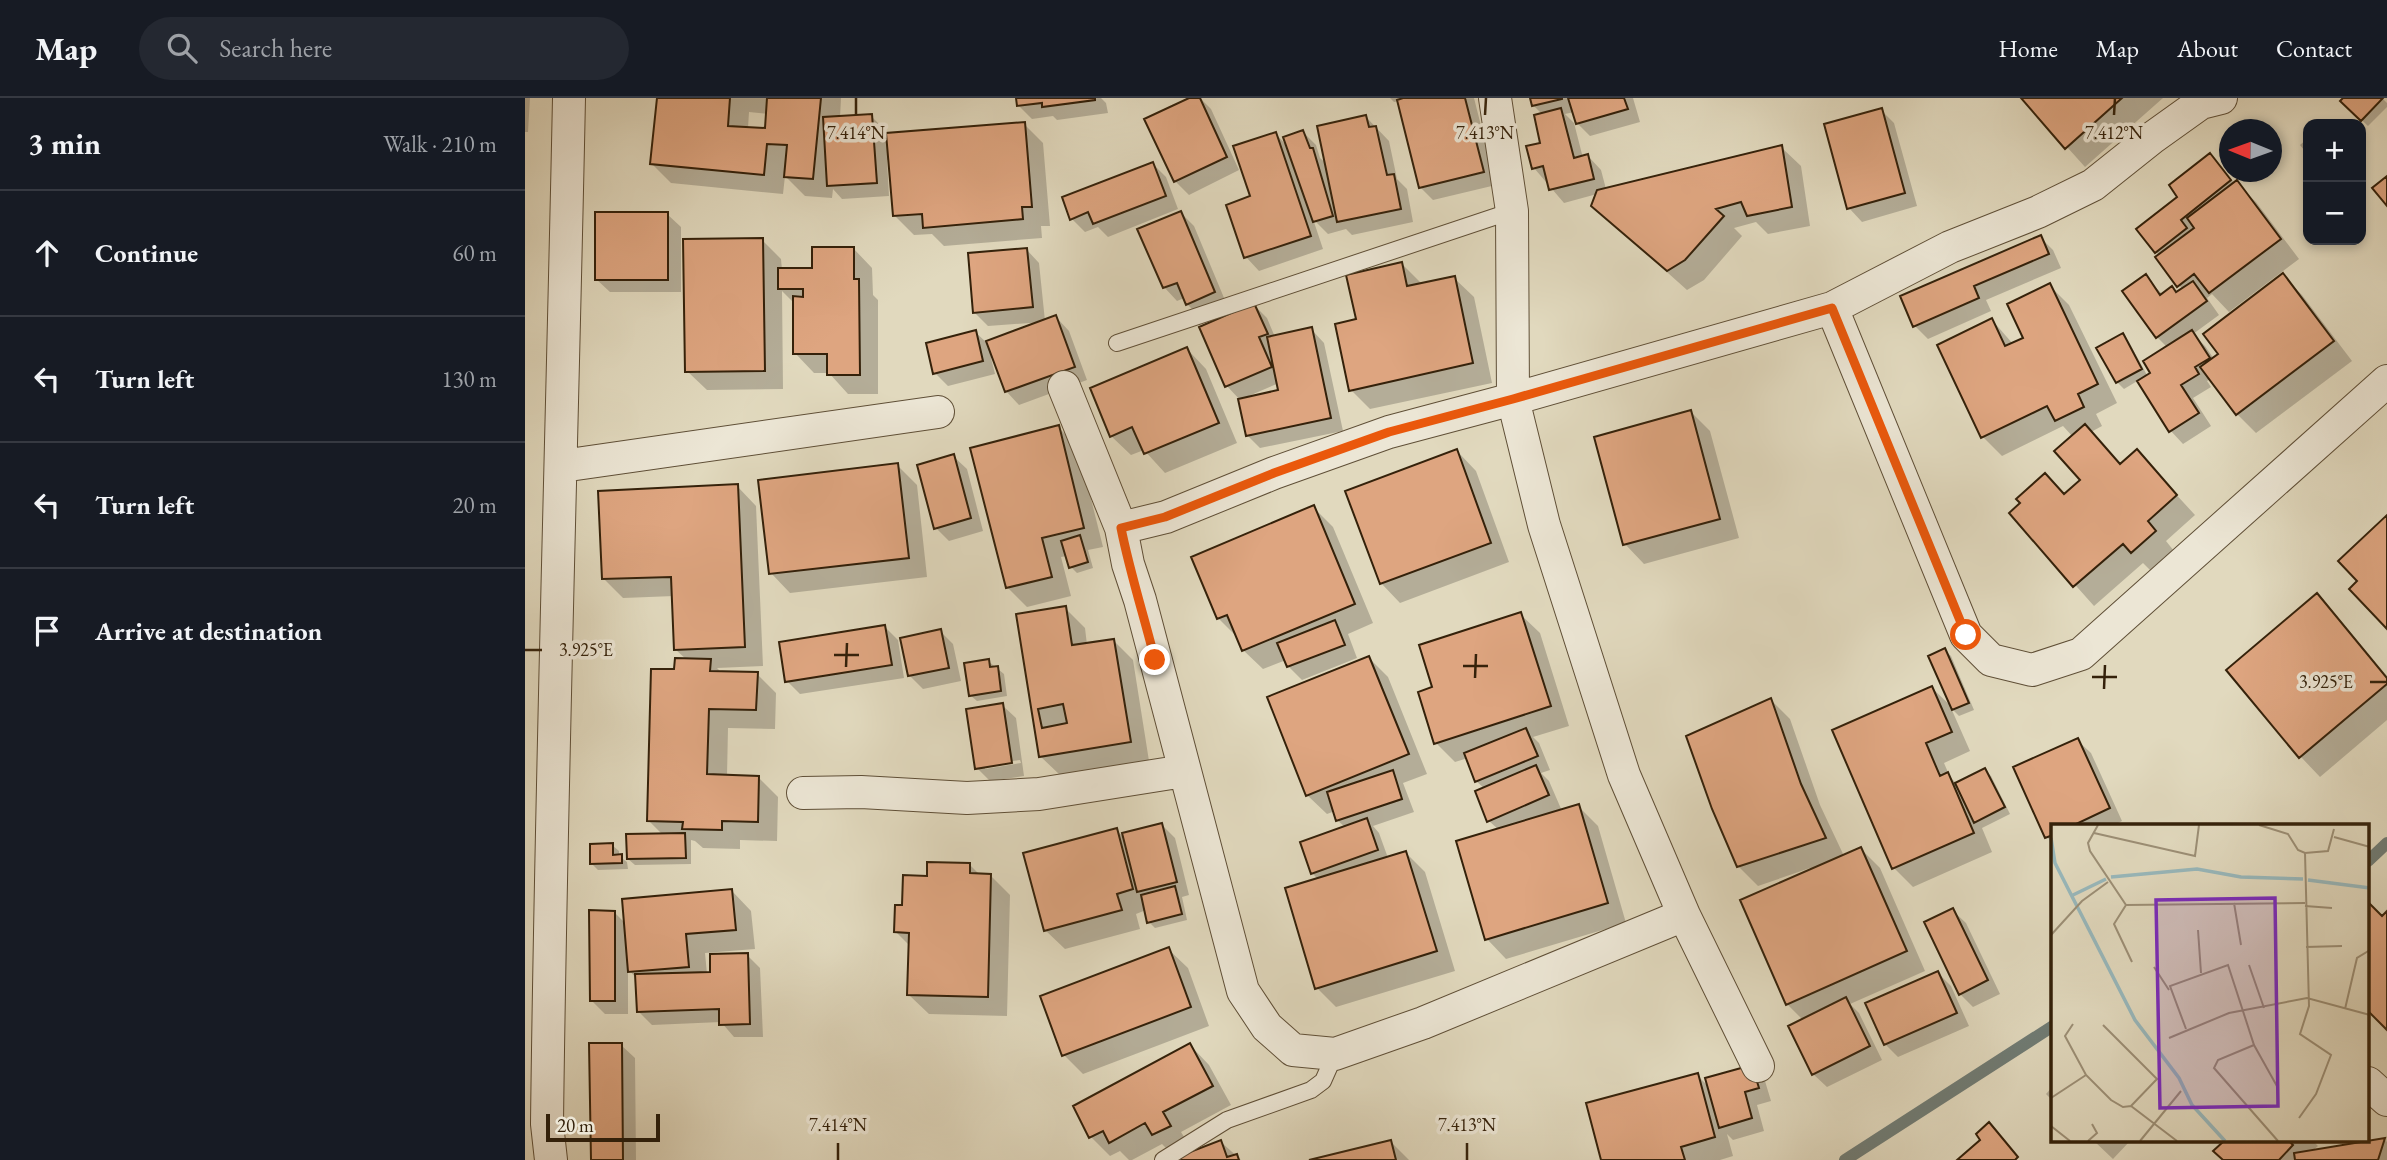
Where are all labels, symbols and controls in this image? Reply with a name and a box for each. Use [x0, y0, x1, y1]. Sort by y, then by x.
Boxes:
search box [139, 17, 629, 80]
text: Map [35, 27, 97, 70]
icon: search [163, 29, 201, 67]
text: Search here [219, 31, 332, 65]
text: Home [1998, 33, 2058, 64]
text: Map [2096, 33, 2139, 64]
text: About [2177, 33, 2238, 64]
text: Contact [2276, 33, 2352, 64]
north arrow [2219, 119, 2282, 182]
map controls [2303, 119, 2366, 245]
button: + [2303, 119, 2366, 182]
text: 7.414°N [827, 121, 886, 144]
text: 7.413°N [1456, 121, 1515, 144]
text: 7.412°N [2085, 121, 2144, 144]
text: 3 min [28, 124, 101, 163]
text: Walk · 210 m [383, 129, 497, 159]
button: − [2303, 182, 2366, 245]
icon: ahead [28, 234, 66, 272]
text: Continue [95, 236, 198, 270]
text: 60 m [452, 238, 497, 268]
icon: left [28, 360, 66, 398]
text: Turn left [95, 362, 194, 396]
text: 130 m [441, 364, 497, 394]
icon: left [28, 486, 66, 524]
text: Turn left [95, 488, 194, 522]
text: 20 m [452, 490, 497, 520]
icon: arrive [28, 612, 66, 650]
text: Arrive at destination [95, 614, 322, 648]
route start [1950, 619, 1981, 650]
text: 3.925°E [559, 638, 613, 661]
route end [1139, 644, 1170, 675]
text: 3.925°E [2299, 670, 2353, 693]
inset map [2051, 824, 2369, 1142]
scale bar [546, 1111, 660, 1143]
text: 20 m [557, 1113, 594, 1138]
text: 7.414°N [809, 1113, 868, 1136]
text: 7.413°N [1438, 1113, 1497, 1136]

